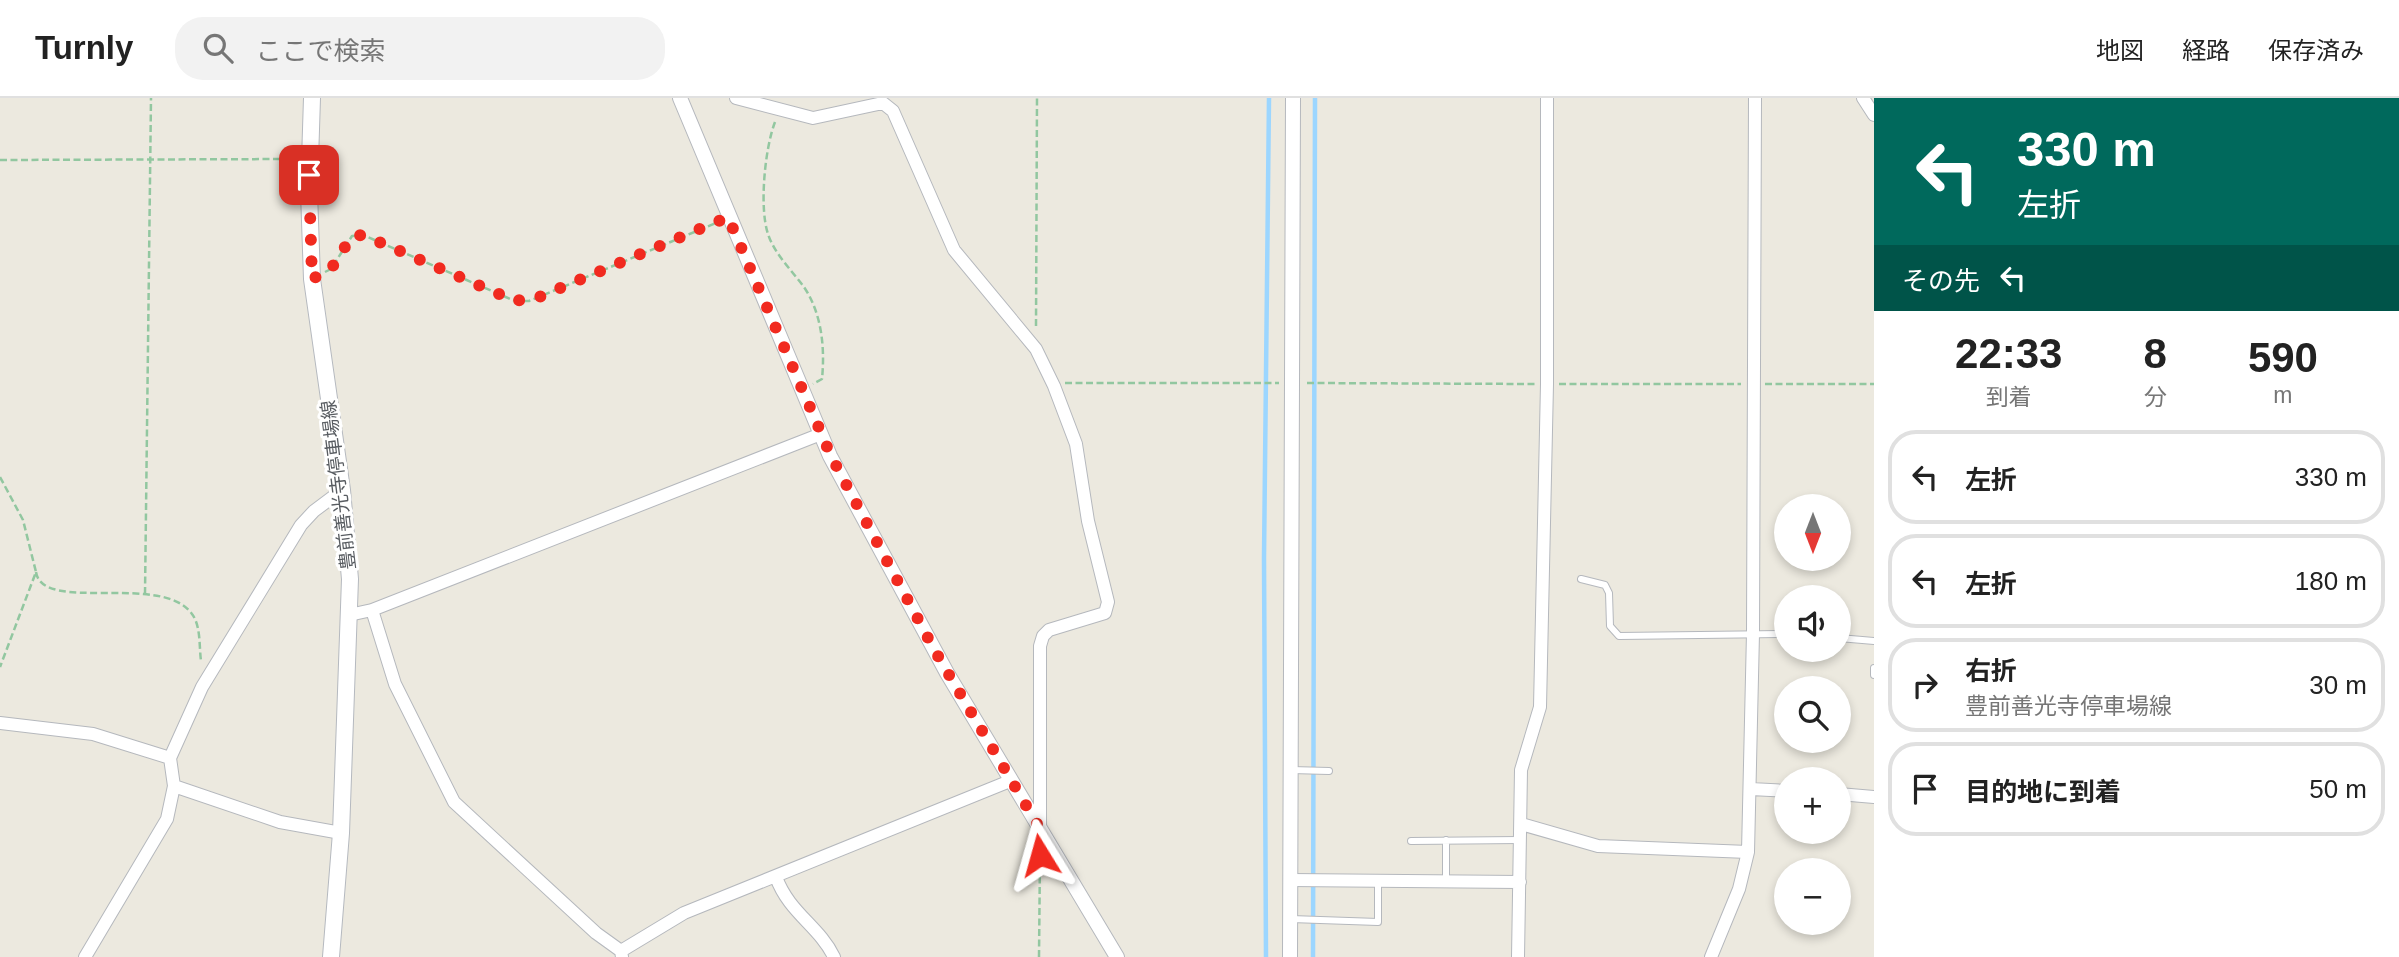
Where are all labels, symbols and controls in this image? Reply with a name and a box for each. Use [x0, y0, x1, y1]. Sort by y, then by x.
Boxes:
search box [175, 17, 665, 80]
text: Turnly [35, 29, 133, 66]
icon: search [199, 29, 237, 67]
text: ここで検索 [255, 36, 385, 66]
text: 地図 [2096, 37, 2144, 64]
text: 経路 [2182, 37, 2230, 64]
text: 保存済み [2268, 37, 2364, 64]
text: 330 m [2017, 122, 2156, 176]
icon: left [1902, 126, 1993, 217]
pin [279, 145, 339, 205]
icon: arrive [290, 156, 328, 194]
text: 左折 [2017, 187, 2081, 223]
icon: left [1994, 259, 2032, 297]
text: その先 [1902, 266, 1980, 296]
text: 22:33 [1955, 330, 2062, 377]
text: 8 [2143, 330, 2167, 377]
text: 590 [2248, 334, 2318, 381]
text: m [2273, 382, 2293, 408]
text: 到着 [1986, 384, 2032, 410]
text: 分 [2144, 384, 2167, 410]
street label: 豊前善光寺停車場線 [318, 399, 359, 571]
icon: left [1906, 458, 1944, 496]
text: 330 m [2295, 462, 2367, 492]
text: 左折 [1965, 465, 2017, 495]
north arrow [1774, 494, 1852, 570]
map controls [1774, 494, 1851, 935]
icon: left [1906, 562, 1944, 600]
text: 180 m [2295, 566, 2367, 596]
text: 左折 [1965, 569, 2017, 599]
button: sound [1774, 585, 1851, 662]
text: 右折 [1965, 656, 2017, 686]
icon: right [1906, 666, 1944, 704]
text: 30 m [2309, 670, 2367, 700]
button: search [1774, 676, 1851, 753]
text: 豊前善光寺停車場線 [1965, 693, 2172, 719]
button: + [1774, 767, 1851, 844]
icon: arrive [1906, 770, 1944, 808]
text: 50 m [2309, 774, 2367, 804]
text: 目的地に到着 [1965, 777, 2121, 807]
position arrow [1003, 818, 1077, 892]
button: − [1774, 858, 1851, 935]

